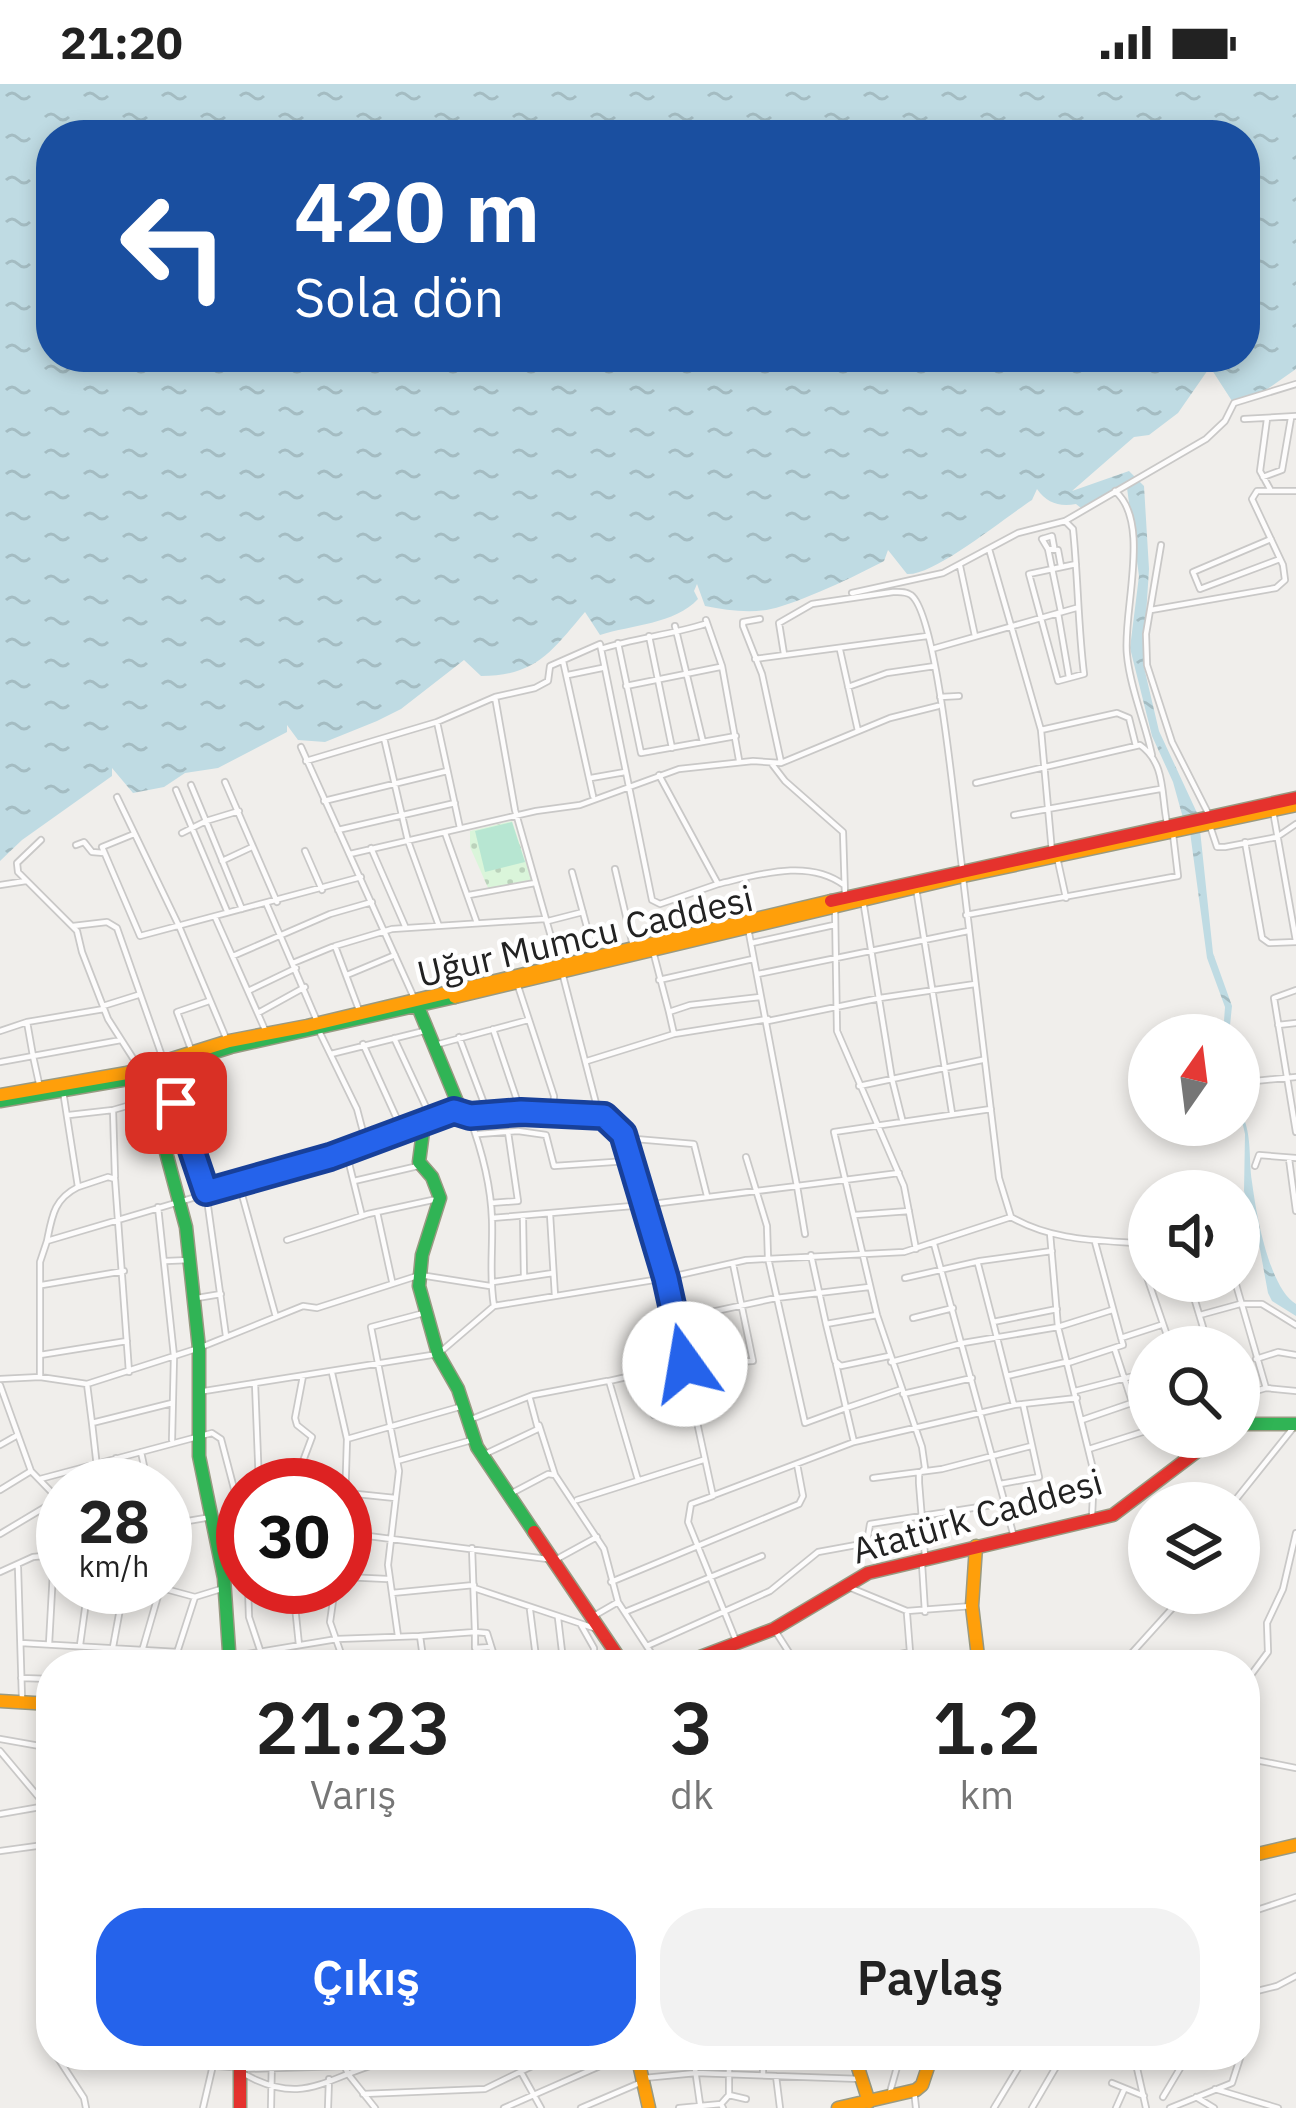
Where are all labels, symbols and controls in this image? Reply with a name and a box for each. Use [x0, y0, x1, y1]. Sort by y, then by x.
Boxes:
text: 21:20 [60, 13, 183, 71]
text: 420 m [294, 156, 540, 265]
icon: left [96, 168, 252, 324]
text: Sola dön [294, 262, 504, 332]
street label: Uğur Mumcu Caddesi [413, 874, 757, 997]
north arrow [1128, 1014, 1260, 1146]
map controls [1128, 1014, 1260, 1614]
pin [125, 1052, 227, 1154]
icon: arrive [143, 1070, 209, 1136]
button: sound [1128, 1170, 1260, 1302]
position arrow [622, 1301, 748, 1427]
button: search [1128, 1326, 1260, 1458]
street label: Atatürk Caddesi [846, 1457, 1107, 1574]
speed limit sign: 30 [216, 1458, 372, 1614]
text: 28 [78, 1481, 150, 1560]
button: layers [1128, 1482, 1260, 1614]
text: km/h [79, 1546, 149, 1585]
text: 21:23 [255, 1680, 451, 1774]
text: 3 [670, 1680, 714, 1774]
text: 1.2 [933, 1680, 1041, 1774]
text: Varış [310, 1769, 396, 1820]
text: dk [670, 1769, 714, 1820]
text: km [959, 1769, 1014, 1820]
button: Çıkış [96, 1908, 636, 2046]
button: Paylaş [660, 1908, 1200, 2046]

